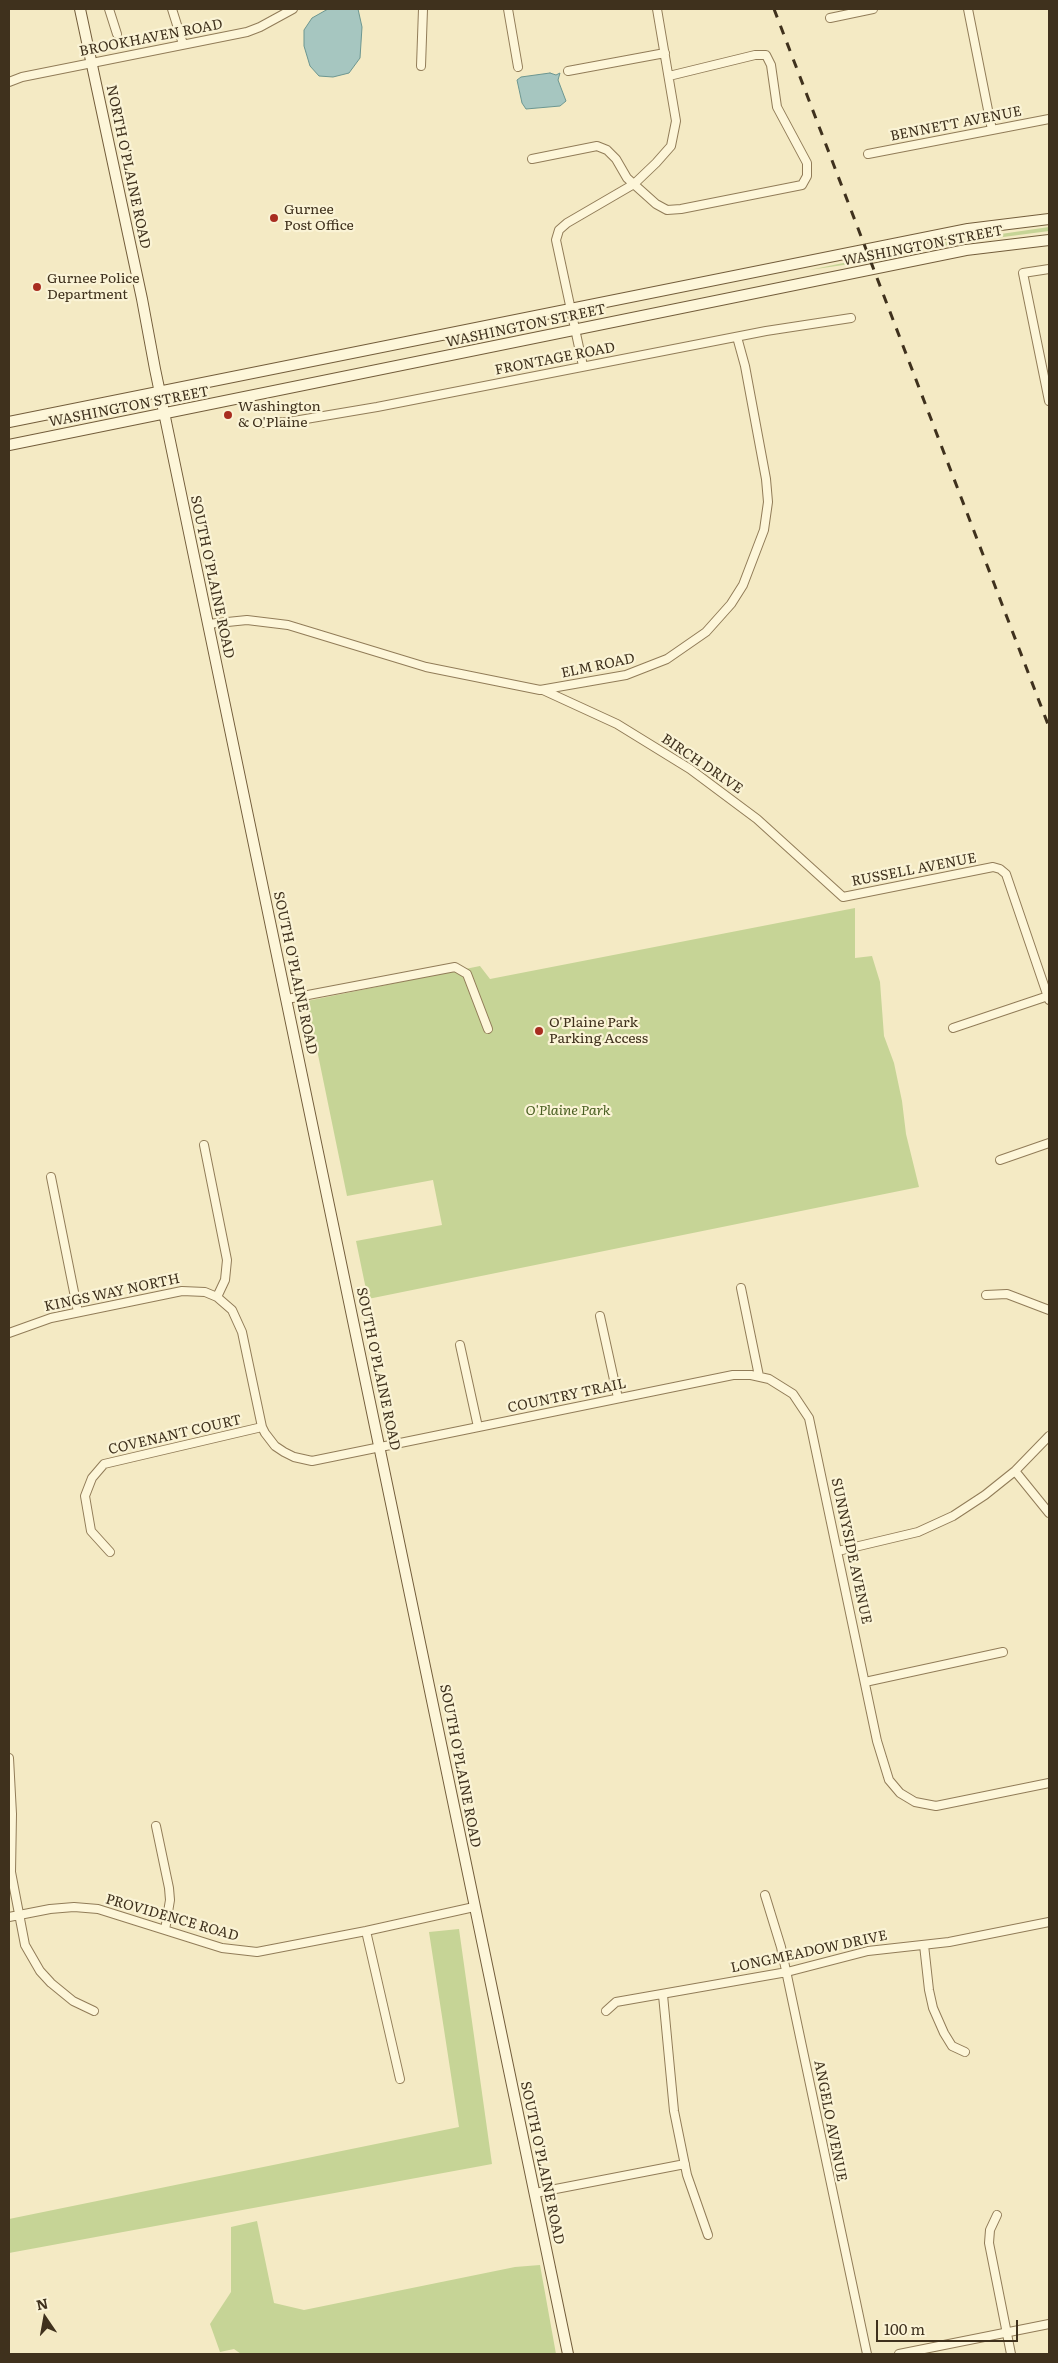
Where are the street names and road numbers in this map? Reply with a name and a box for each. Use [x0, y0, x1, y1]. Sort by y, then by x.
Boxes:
street label: BROOKHAVEN ROAD [78, 16, 224, 60]
street label: NORTH O'PLAINE ROAD [102, 84, 154, 250]
street label: BENNETT AVENUE [889, 103, 1023, 145]
street label: WASHINGTON STREET [841, 222, 1005, 270]
street label: WASHINGTON STREET [445, 301, 607, 351]
street label: FRONTAGE ROAD [493, 339, 617, 379]
street label: WASHINGTON STREET [47, 383, 211, 431]
street label: SOUTH O'PLAINE ROAD [187, 494, 237, 660]
street label: ELM ROAD [560, 650, 636, 682]
street label: BIRCH DRIVE [658, 731, 746, 797]
street label: RUSSELL AVENUE [850, 850, 978, 890]
street label: SOUTH O'PLAINE ROAD [270, 890, 320, 1056]
street label: KINGS WAY NORTH [43, 1270, 181, 1316]
street label: SOUTH O'PLAINE ROAD [353, 1286, 403, 1452]
street label: COUNTRY TRAIL [506, 1375, 628, 1417]
street label: COVENANT COURT [107, 1411, 243, 1459]
street label: SUNNYSIDE AVENUE [827, 1476, 875, 1626]
street label: SOUTH O'PLAINE ROAD [436, 1683, 484, 1849]
street label: PROVIDENCE ROAD [104, 1891, 240, 1945]
street label: LONGMEADOW DRIVE [729, 1927, 889, 1977]
street label: ANGELO AVENUE [810, 2059, 850, 2183]
street label: SOUTH O'PLAINE ROAD [517, 2080, 567, 2246]

